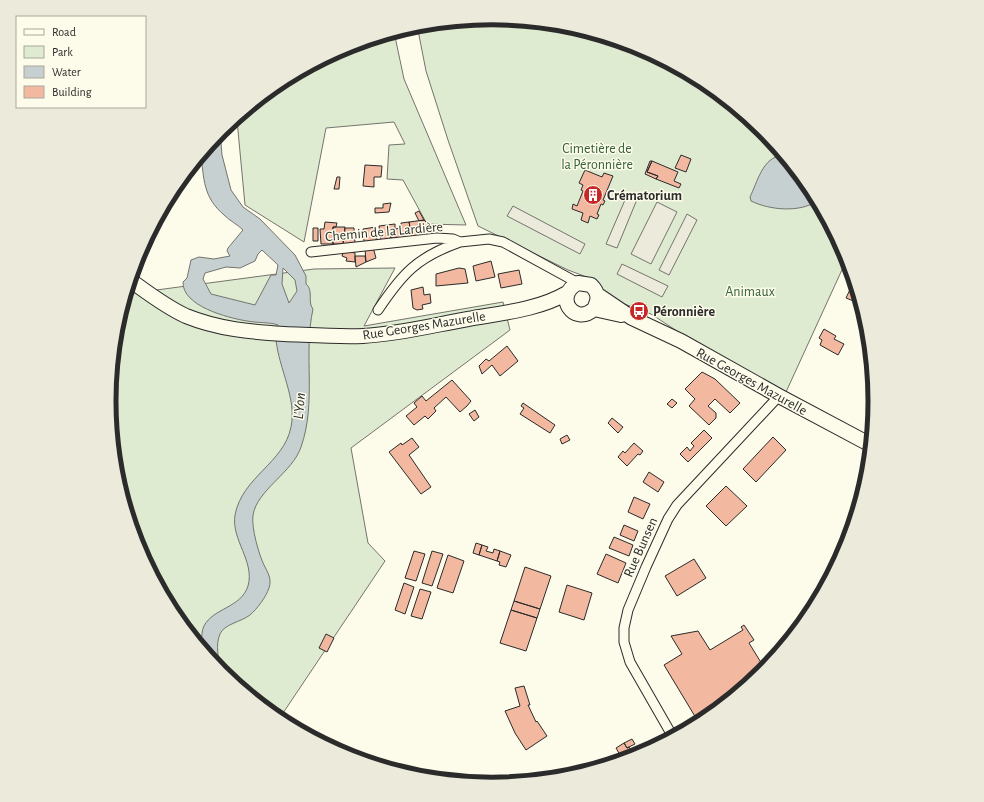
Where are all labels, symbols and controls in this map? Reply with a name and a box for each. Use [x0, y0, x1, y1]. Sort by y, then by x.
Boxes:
legend [16, 16, 146, 108]
text: Road [52, 26, 76, 38]
text: Park [52, 46, 73, 58]
text: Water [52, 66, 81, 78]
text: Building [52, 86, 92, 98]
park label: Cimetière de la Péronnière [561, 142, 633, 172]
building icon: Crématorium [582, 184, 604, 206]
place label: Crématorium [607, 189, 682, 203]
street label: Chemin de la Lardière [325, 220, 444, 244]
park label: Animaux [725, 285, 775, 299]
bus stop icon: Péronnière [628, 300, 650, 322]
place label: Péronnière [653, 305, 715, 319]
street label: Rue Georges Mazurelle [362, 309, 487, 343]
street label: Rue Georges Mazurelle [694, 346, 809, 418]
water label: L'Yon [291, 392, 308, 420]
street label: Rue Bunsen [622, 515, 660, 579]

